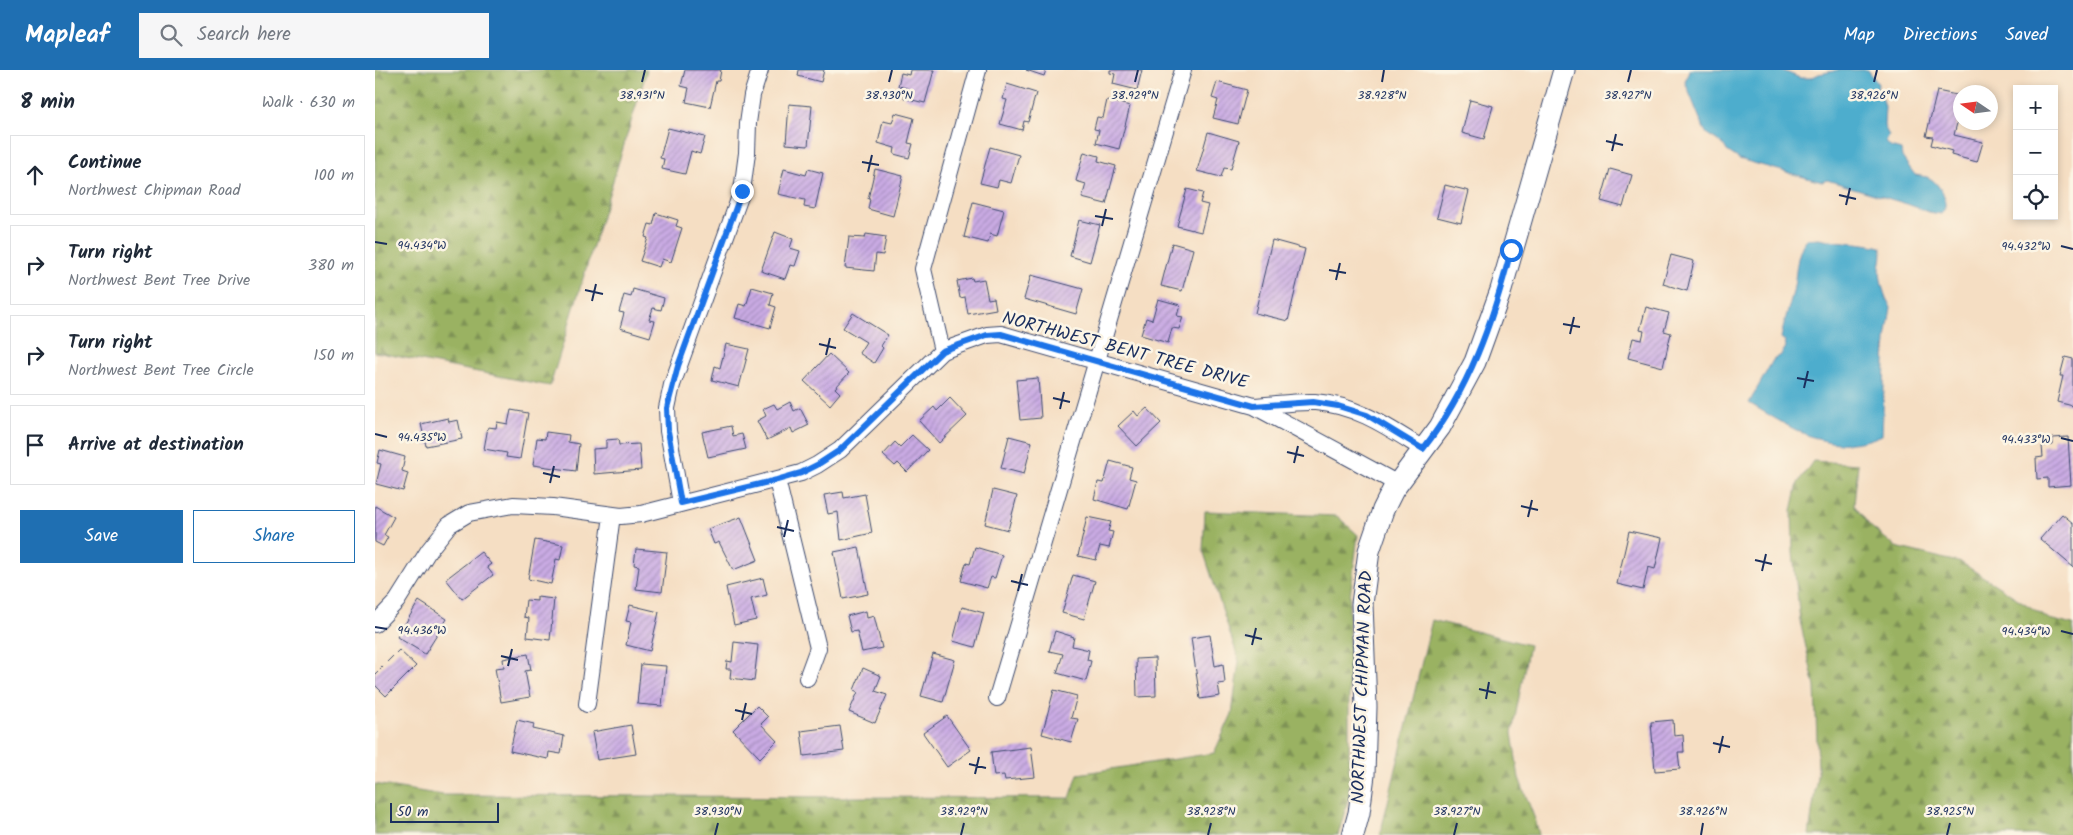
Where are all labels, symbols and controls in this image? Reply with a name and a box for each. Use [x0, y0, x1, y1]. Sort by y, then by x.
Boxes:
search box [139, 13, 489, 58]
text: Mapleaf [25, 16, 109, 55]
text: Search here [197, 20, 291, 50]
icon: search [157, 21, 185, 49]
text: Map [1843, 21, 1875, 50]
text: Directions [1903, 21, 1977, 50]
text: Saved [2005, 21, 2048, 50]
north arrow [1953, 85, 1998, 130]
map controls [2013, 85, 2058, 220]
button: + [2013, 85, 2058, 130]
text: 8 min [20, 86, 75, 119]
text: 38.931°N [619, 86, 665, 105]
text: 38.930°N [865, 86, 913, 105]
text: 38.929°N [1111, 86, 1159, 105]
text: 38.928°N [1357, 86, 1407, 105]
text: 38.927°N [1604, 86, 1652, 105]
text: 38.926°N [1850, 86, 1898, 105]
text: Walk · 630 m [262, 90, 355, 115]
button: − [2013, 130, 2058, 175]
text: Continue [68, 148, 141, 178]
icon: ahead [21, 161, 49, 189]
text: 100 m [314, 163, 354, 188]
button: locate [2013, 175, 2058, 220]
text: Northwest Chipman Road [68, 178, 240, 203]
route end [731, 180, 754, 203]
text: 94.434°W [398, 236, 446, 255]
text: 94.432°W [2001, 237, 2051, 256]
text: Turn right [68, 238, 153, 268]
route start [1500, 239, 1523, 262]
icon: right [21, 251, 49, 279]
text: 380 m [308, 253, 354, 278]
text: Northwest Bent Tree Drive [68, 268, 250, 293]
street label: NORTHWEST BENT TREE DRIVE [999, 304, 1252, 398]
text: Turn right [68, 328, 153, 358]
icon: right [21, 341, 49, 369]
text: 150 m [313, 343, 354, 368]
text: Northwest Bent Tree Circle [68, 358, 254, 383]
text: 94.435°W [398, 428, 446, 447]
text: Arrive at destination [68, 430, 244, 460]
text: 94.433°W [2001, 430, 2051, 449]
icon: arrive [21, 431, 49, 459]
button: Save [20, 510, 183, 563]
button: Share [193, 510, 355, 563]
street label: NORTHWEST CHIPMAN ROAD [1344, 570, 1382, 804]
text: 94.436°W [398, 621, 446, 640]
text: 94.434°W [2002, 622, 2050, 641]
scale bar [390, 800, 499, 823]
text: 50 m [397, 801, 428, 823]
text: 38.930°N [694, 802, 742, 821]
text: 38.929°N [940, 802, 988, 821]
text: 38.928°N [1186, 802, 1236, 821]
text: 38.927°N [1433, 802, 1481, 821]
text: 38.926°N [1679, 802, 1727, 821]
text: 38.925°N [1926, 802, 1974, 821]

